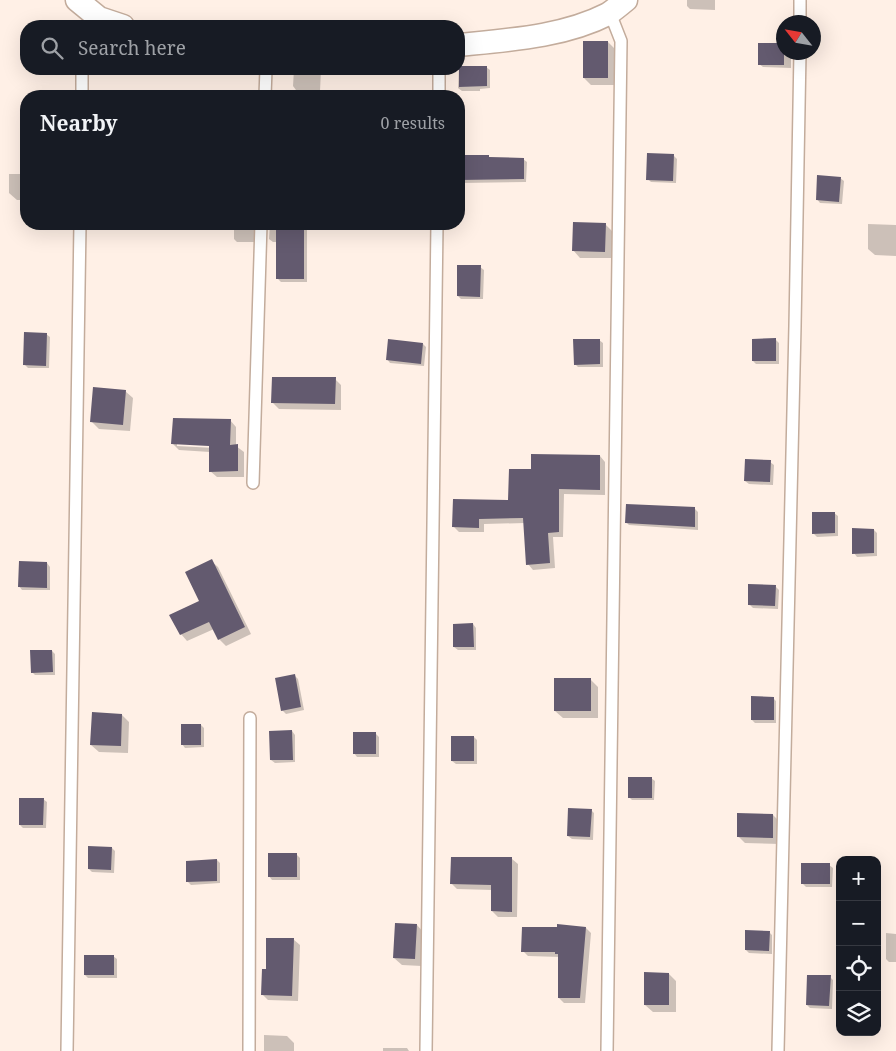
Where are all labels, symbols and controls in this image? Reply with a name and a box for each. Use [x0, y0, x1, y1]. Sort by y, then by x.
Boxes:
north arrow [776, 15, 821, 60]
search box [20, 20, 465, 75]
icon: search [38, 34, 66, 62]
text: Search here [78, 35, 186, 61]
text: Nearby [40, 109, 118, 137]
text: 0 results [381, 112, 445, 134]
map controls [836, 856, 881, 1036]
button: + [836, 856, 881, 901]
button: − [836, 901, 881, 946]
button: locate [836, 946, 881, 991]
button: layers [836, 991, 881, 1036]

